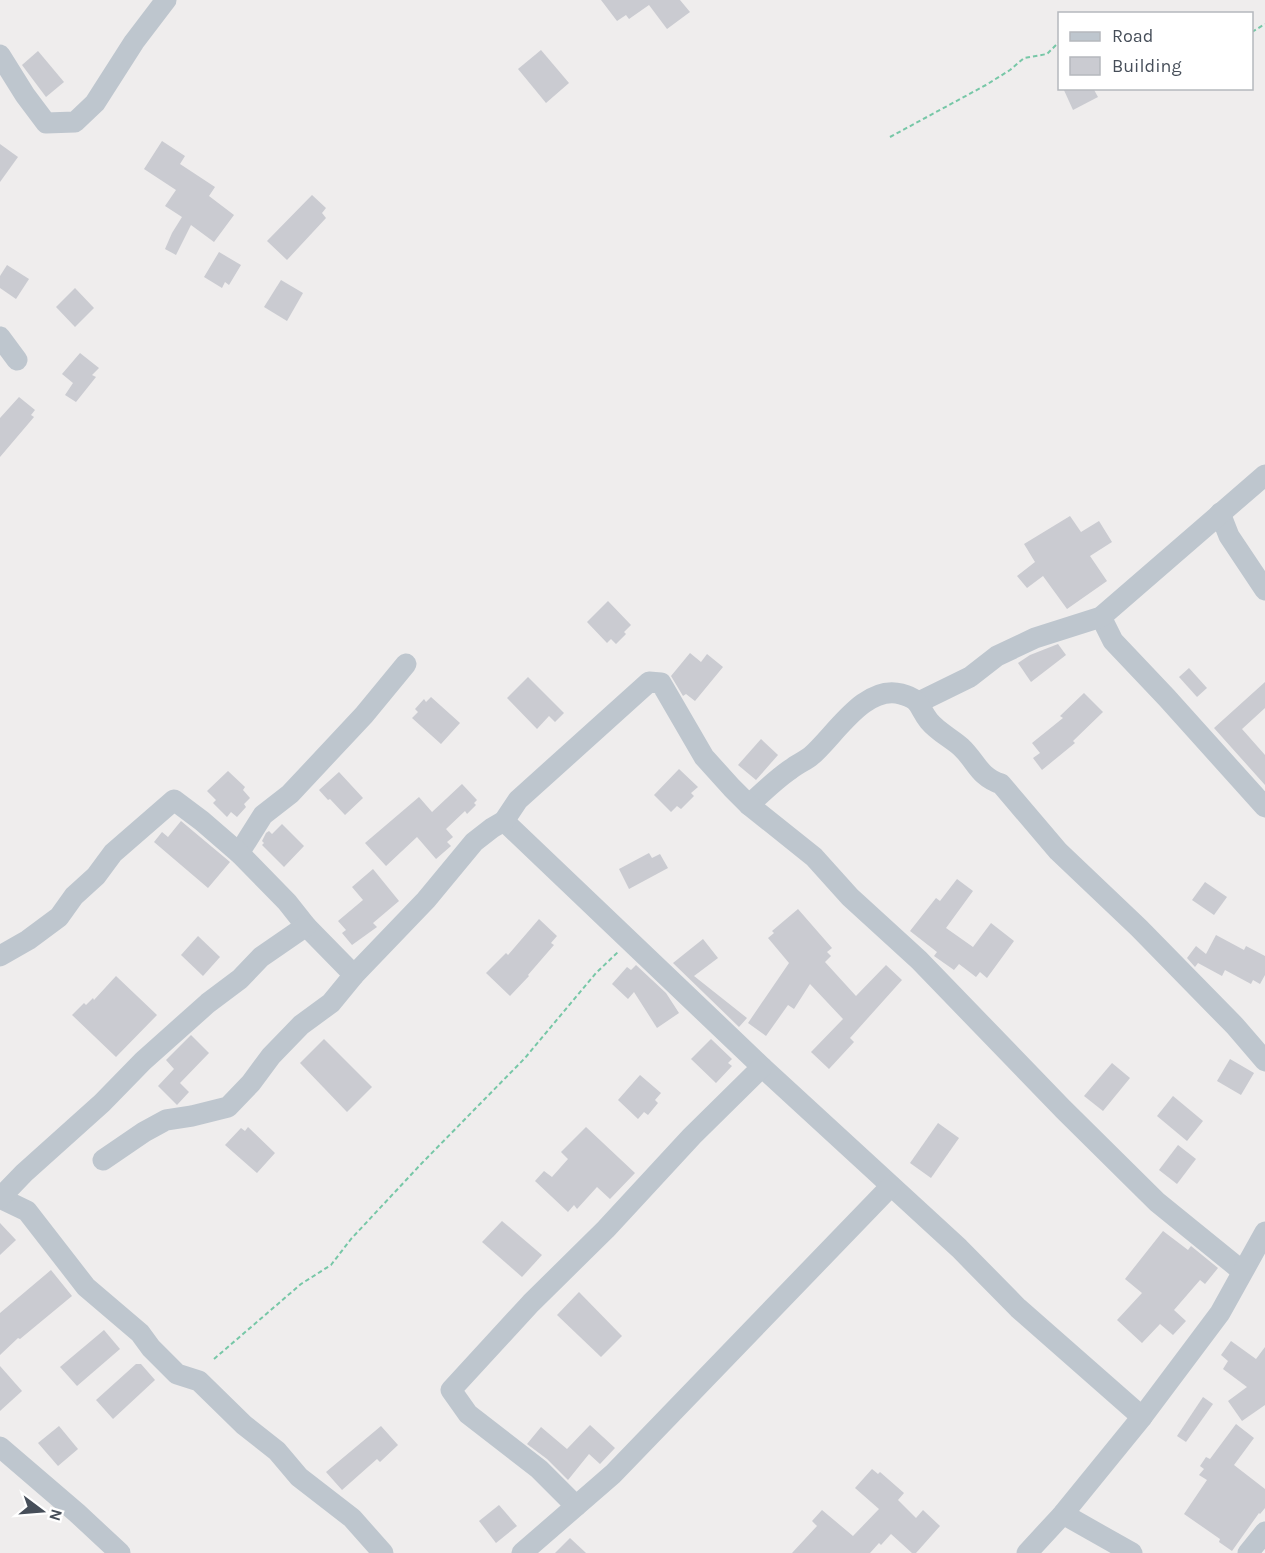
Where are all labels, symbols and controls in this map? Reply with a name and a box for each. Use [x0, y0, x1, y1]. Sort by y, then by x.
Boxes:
legend [1058, 12, 1253, 90]
text: Road [1112, 25, 1153, 47]
text: Building [1112, 55, 1182, 77]
north arrow [12, 1481, 72, 1541]
text: N [45, 1507, 67, 1523]

